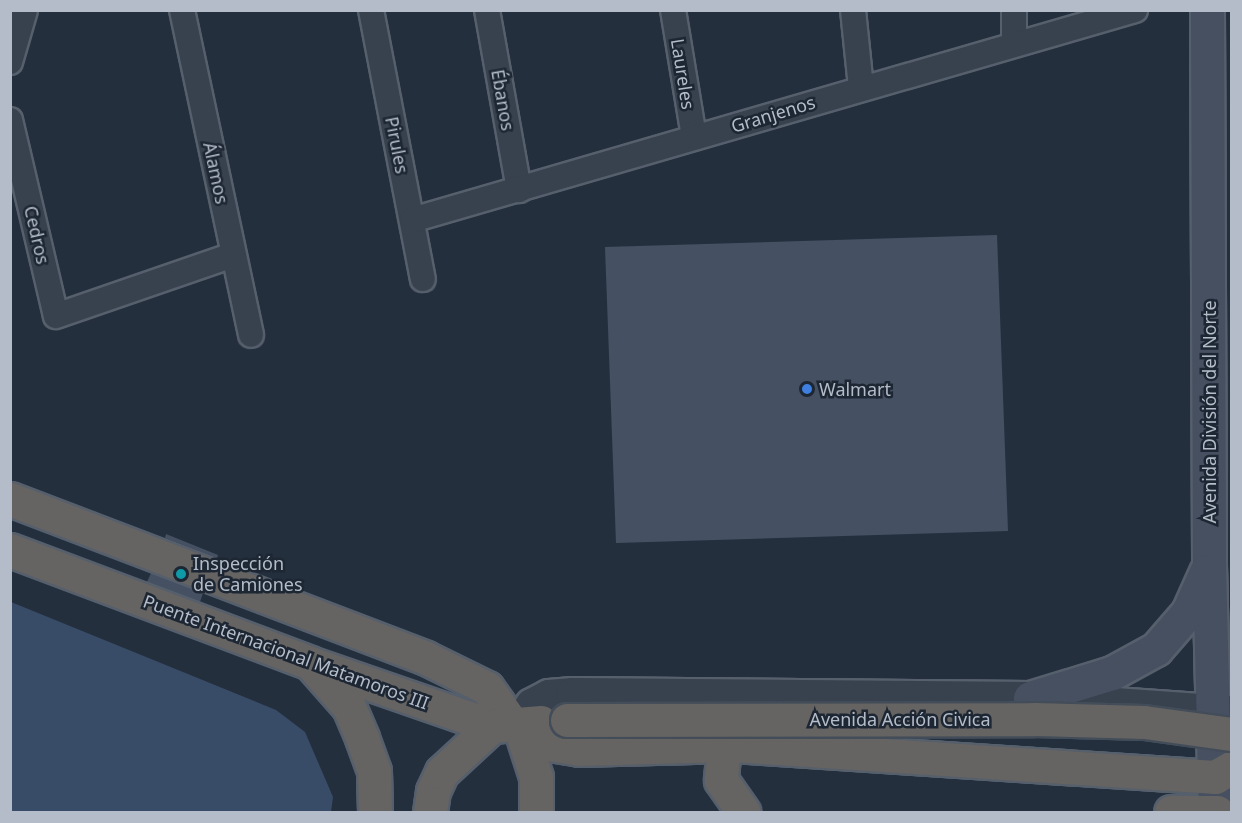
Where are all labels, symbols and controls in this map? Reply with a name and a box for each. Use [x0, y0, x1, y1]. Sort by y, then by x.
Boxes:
street label: Laureles [667, 37, 699, 111]
street label: Ébanos [487, 68, 519, 132]
street label: Granjenos [728, 91, 818, 137]
street label: Pirules [381, 115, 413, 175]
street label: Álamos [199, 140, 233, 206]
street label: Cedros [20, 204, 54, 266]
street label: Avenida División del Norte [1198, 300, 1220, 524]
place label: Walmart [819, 378, 891, 400]
marker: Walmart [800, 382, 814, 396]
place label: Inspección de Camiones [193, 553, 303, 596]
marker: Inspección de Camiones [174, 567, 188, 581]
street label: Puente Internacional Matamoros III [140, 590, 432, 714]
street label: Avenida Acción Civica [809, 708, 991, 730]

